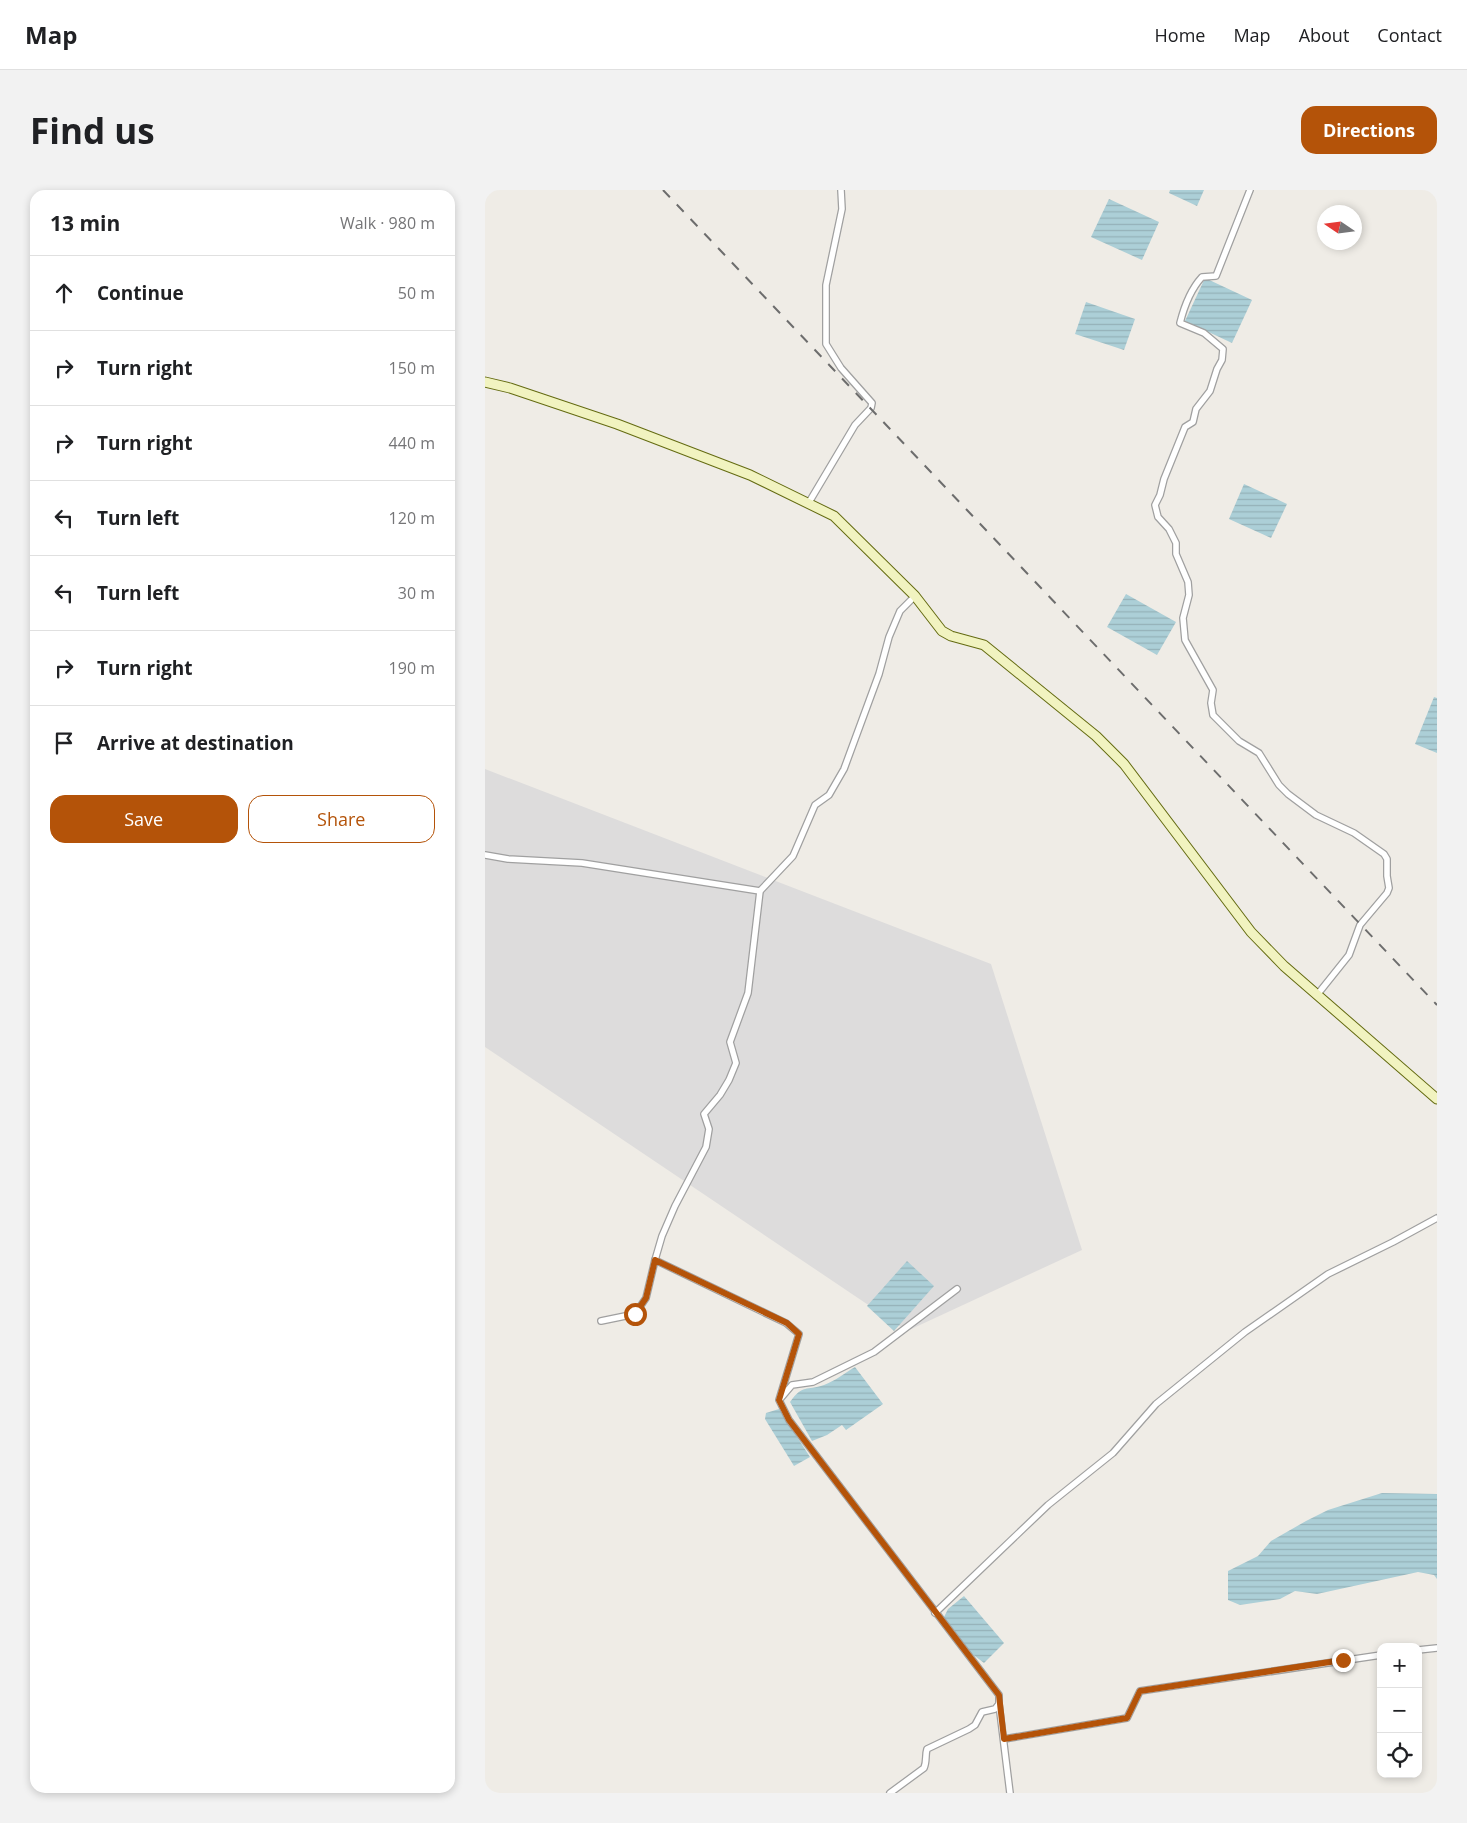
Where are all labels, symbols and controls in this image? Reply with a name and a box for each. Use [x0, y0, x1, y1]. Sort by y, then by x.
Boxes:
text: Map [25, 18, 77, 51]
text: Home [1155, 23, 1205, 47]
text: Map [1233, 23, 1271, 47]
text: About [1299, 23, 1349, 47]
text: Contact [1377, 23, 1442, 47]
button: Directions [1301, 106, 1437, 154]
text: Find us [30, 107, 155, 154]
north arrow [1317, 205, 1362, 250]
text: 13 min [50, 209, 120, 237]
text: Walk · 980 m [340, 212, 435, 234]
icon: ahead [50, 279, 78, 307]
text: Continue [97, 280, 184, 306]
text: 50 m [398, 282, 435, 304]
icon: right [50, 354, 78, 382]
text: Turn right [97, 355, 192, 381]
text: 150 m [389, 357, 435, 379]
icon: right [50, 429, 78, 457]
text: Turn right [97, 430, 192, 456]
text: 440 m [389, 432, 435, 454]
icon: left [50, 504, 78, 532]
text: Turn left [97, 505, 179, 531]
text: 120 m [389, 507, 435, 529]
icon: left [50, 579, 78, 607]
text: Turn left [97, 580, 179, 606]
text: 30 m [398, 582, 435, 604]
icon: right [50, 654, 78, 682]
text: Turn right [97, 655, 192, 681]
text: 190 m [389, 657, 435, 679]
icon: arrive [50, 729, 78, 757]
text: Arrive at destination [97, 730, 294, 756]
button: Save [50, 795, 238, 843]
button: Share [248, 795, 435, 843]
route start [624, 1303, 647, 1326]
map controls [1377, 1643, 1422, 1778]
button: + [1377, 1643, 1422, 1688]
route end [1332, 1649, 1355, 1672]
button: − [1377, 1688, 1422, 1733]
button: locate [1377, 1733, 1422, 1778]

